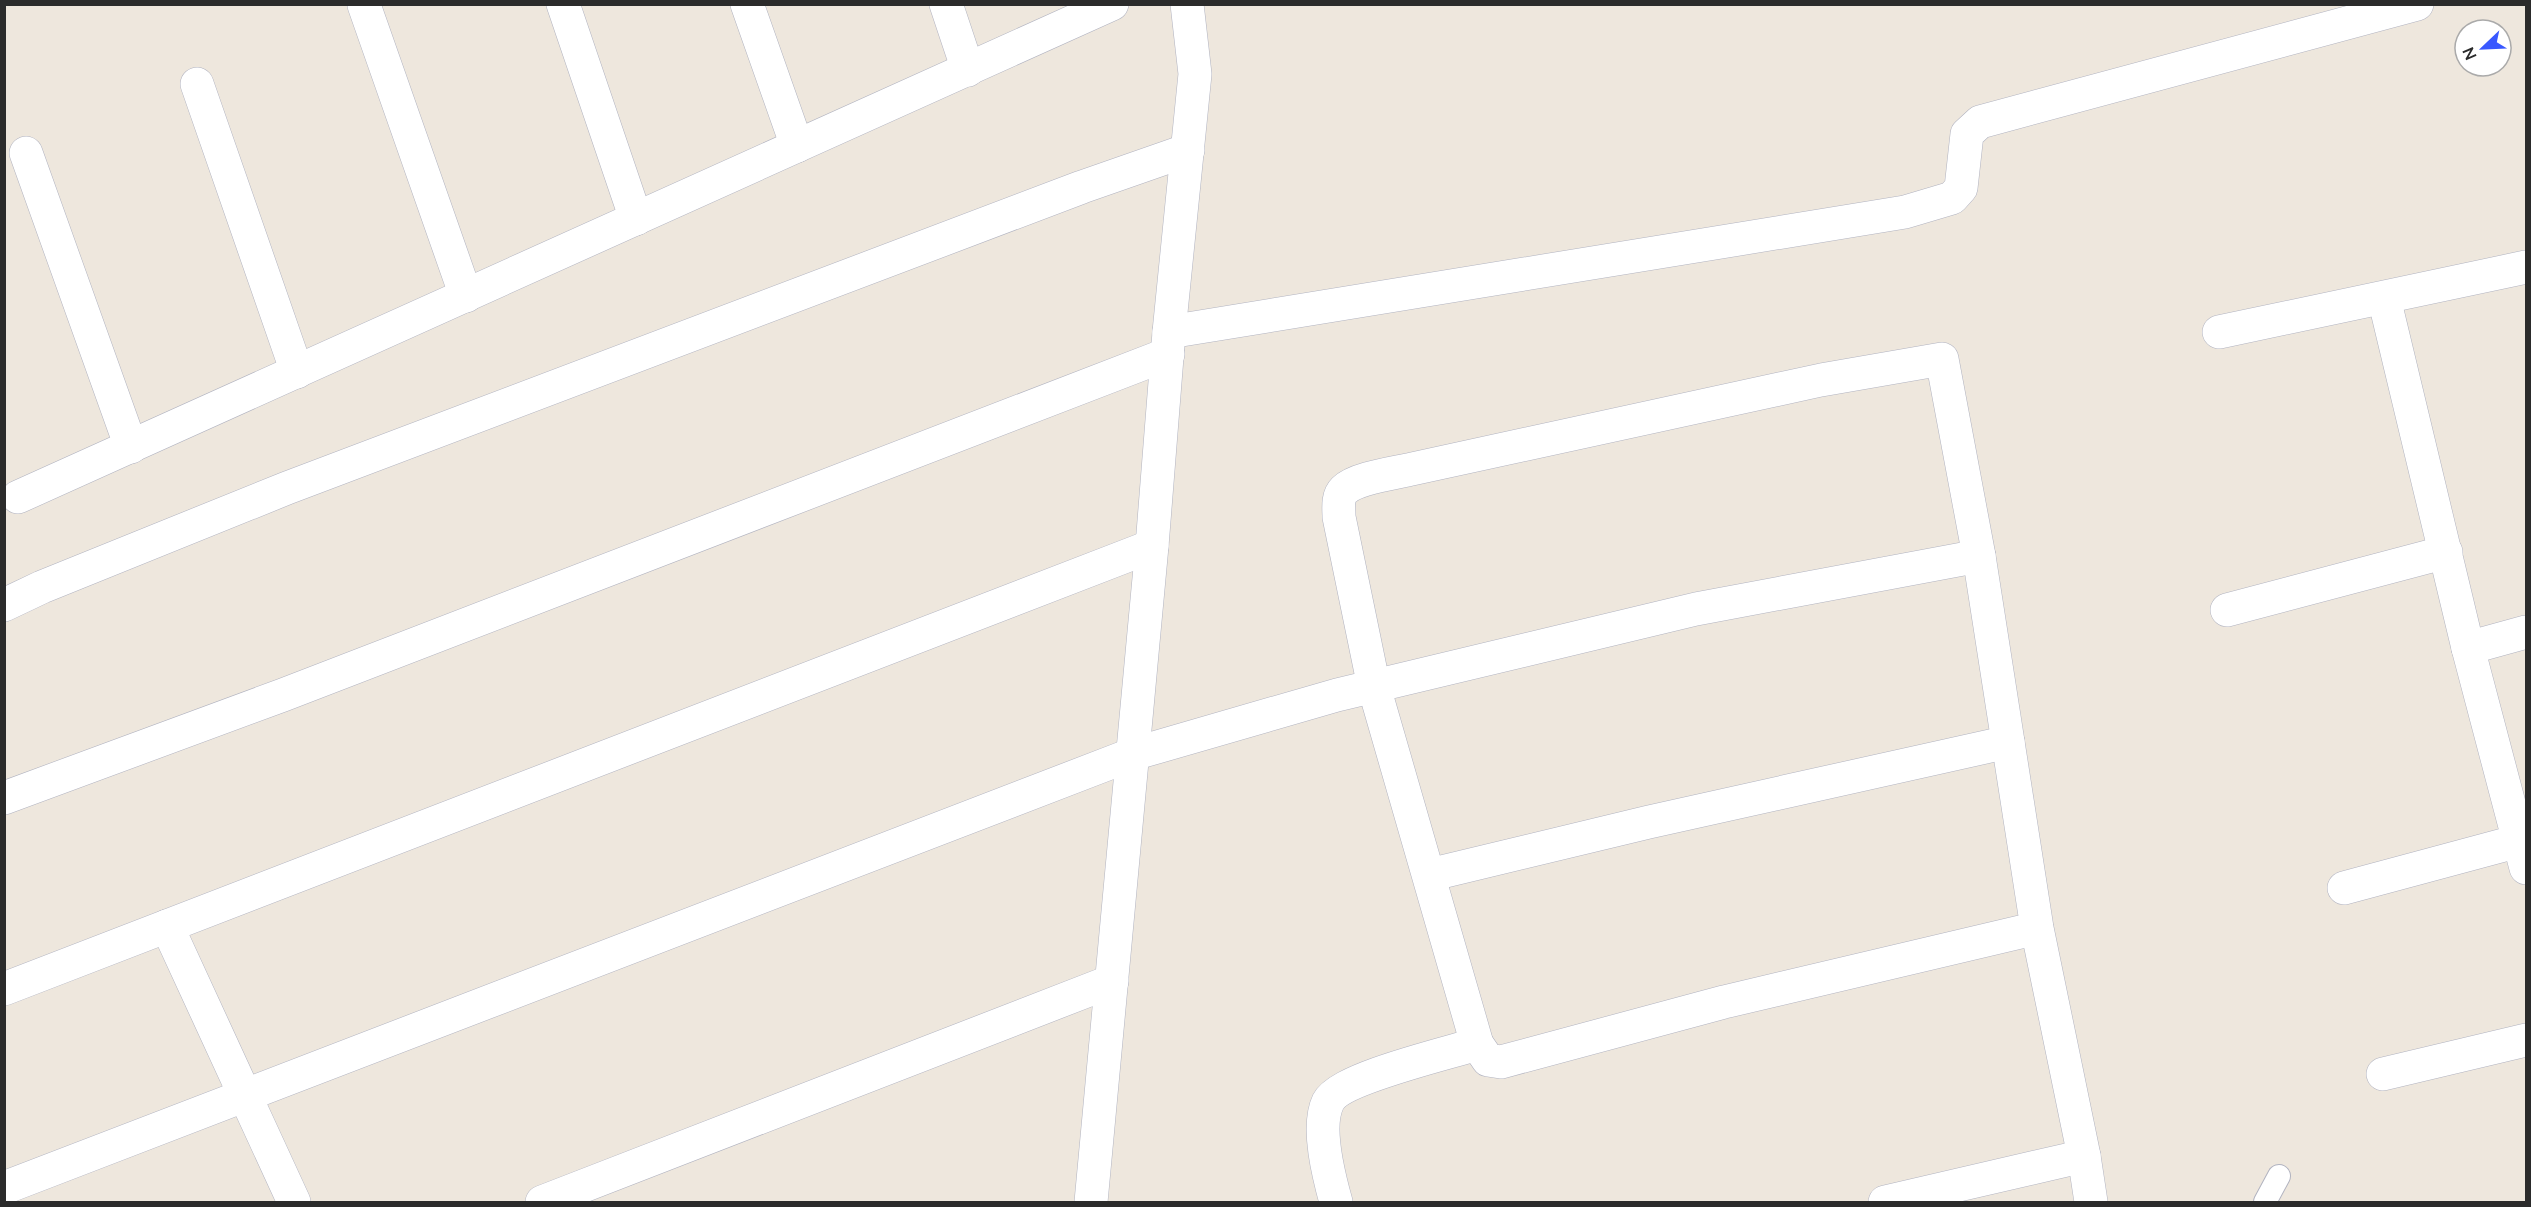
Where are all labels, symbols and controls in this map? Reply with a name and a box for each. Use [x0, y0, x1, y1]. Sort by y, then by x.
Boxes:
north arrow [2453, 18, 2513, 78]
text: N [2458, 44, 2483, 63]

